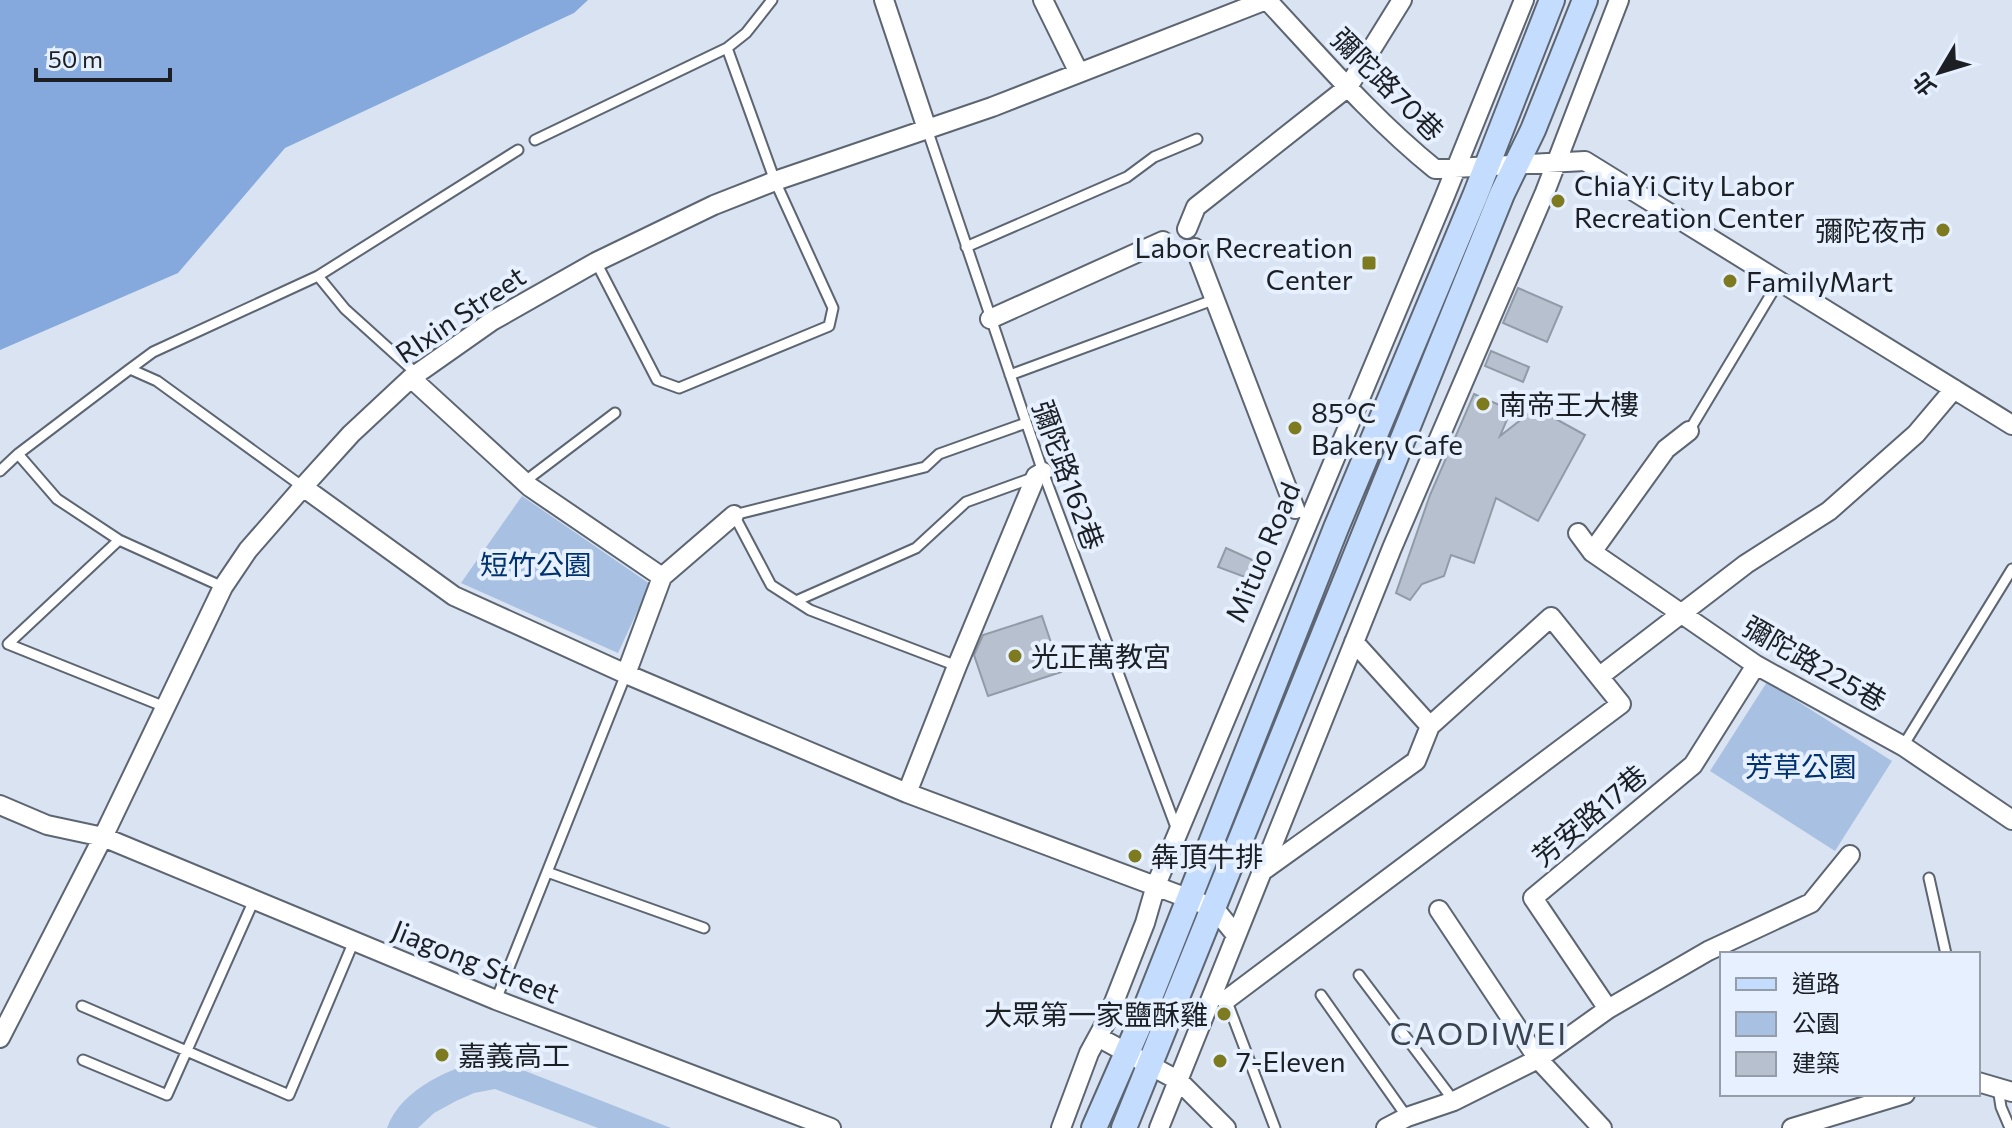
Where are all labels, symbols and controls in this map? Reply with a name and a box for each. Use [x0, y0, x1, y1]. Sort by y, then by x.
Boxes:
street label: 彌陀路70巷 [1325, 21, 1451, 147]
scale bar [36, 32, 170, 82]
north arrow [1900, 32, 1980, 112]
text: 50 m [48, 44, 103, 73]
text: 北 [1906, 68, 1941, 102]
place label: ChiaYi City Labor Recreation Center [1574, 168, 1805, 234]
marker: ChiaYi City Labor Recreation Center [1549, 192, 1567, 210]
place label: 彌陀夜市 [1815, 213, 1927, 247]
marker: 彌陀夜市 [1934, 221, 1952, 239]
place label: Labor Recreation Center [1134, 230, 1353, 296]
marker: Labor Recreation Center [1360, 254, 1378, 272]
street label: RIxin Street [389, 258, 531, 370]
place label: FamilyMart [1746, 264, 1893, 298]
marker: FamilyMart [1721, 272, 1739, 290]
place label: 南帝王大樓 [1499, 387, 1639, 421]
place label: 85°C Bakery Cafe [1311, 395, 1463, 461]
marker: 南帝王大樓 [1474, 395, 1492, 413]
street label: 彌陀路162巷 [1026, 396, 1112, 554]
marker: 85°C Bakery Cafe [1286, 419, 1304, 437]
street label: Mituo Road [1217, 477, 1307, 627]
park label: 短竹公園 [480, 547, 592, 581]
street label: 彌陀路225巷 [1738, 608, 1892, 718]
place label: 光正萬教宮 [1031, 639, 1171, 673]
marker: 光正萬教宮 [1006, 647, 1024, 665]
park label: 芳草公園 [1745, 749, 1857, 783]
street label: 芳安路17巷 [1525, 757, 1653, 873]
place label: 犇頂牛排 [1151, 839, 1263, 873]
marker: 犇頂牛排 [1126, 847, 1144, 865]
street label: Jiagong Street [387, 912, 565, 1010]
legend [1720, 952, 1980, 1096]
text: 道路 [1792, 968, 1840, 997]
place label: 大眾第一家鹽酥雞 [984, 997, 1208, 1031]
marker: 大眾第一家鹽酥雞 [1215, 1005, 1233, 1023]
text: 公園 [1792, 1008, 1840, 1037]
district label: CAODIWEI [1390, 1012, 1568, 1052]
place label: 嘉義高工 [458, 1038, 570, 1072]
place label: 7-Eleven [1236, 1044, 1345, 1078]
marker: 嘉義高工 [433, 1046, 451, 1064]
text: 建築 [1792, 1048, 1840, 1077]
marker: 7-Eleven [1211, 1052, 1229, 1070]

